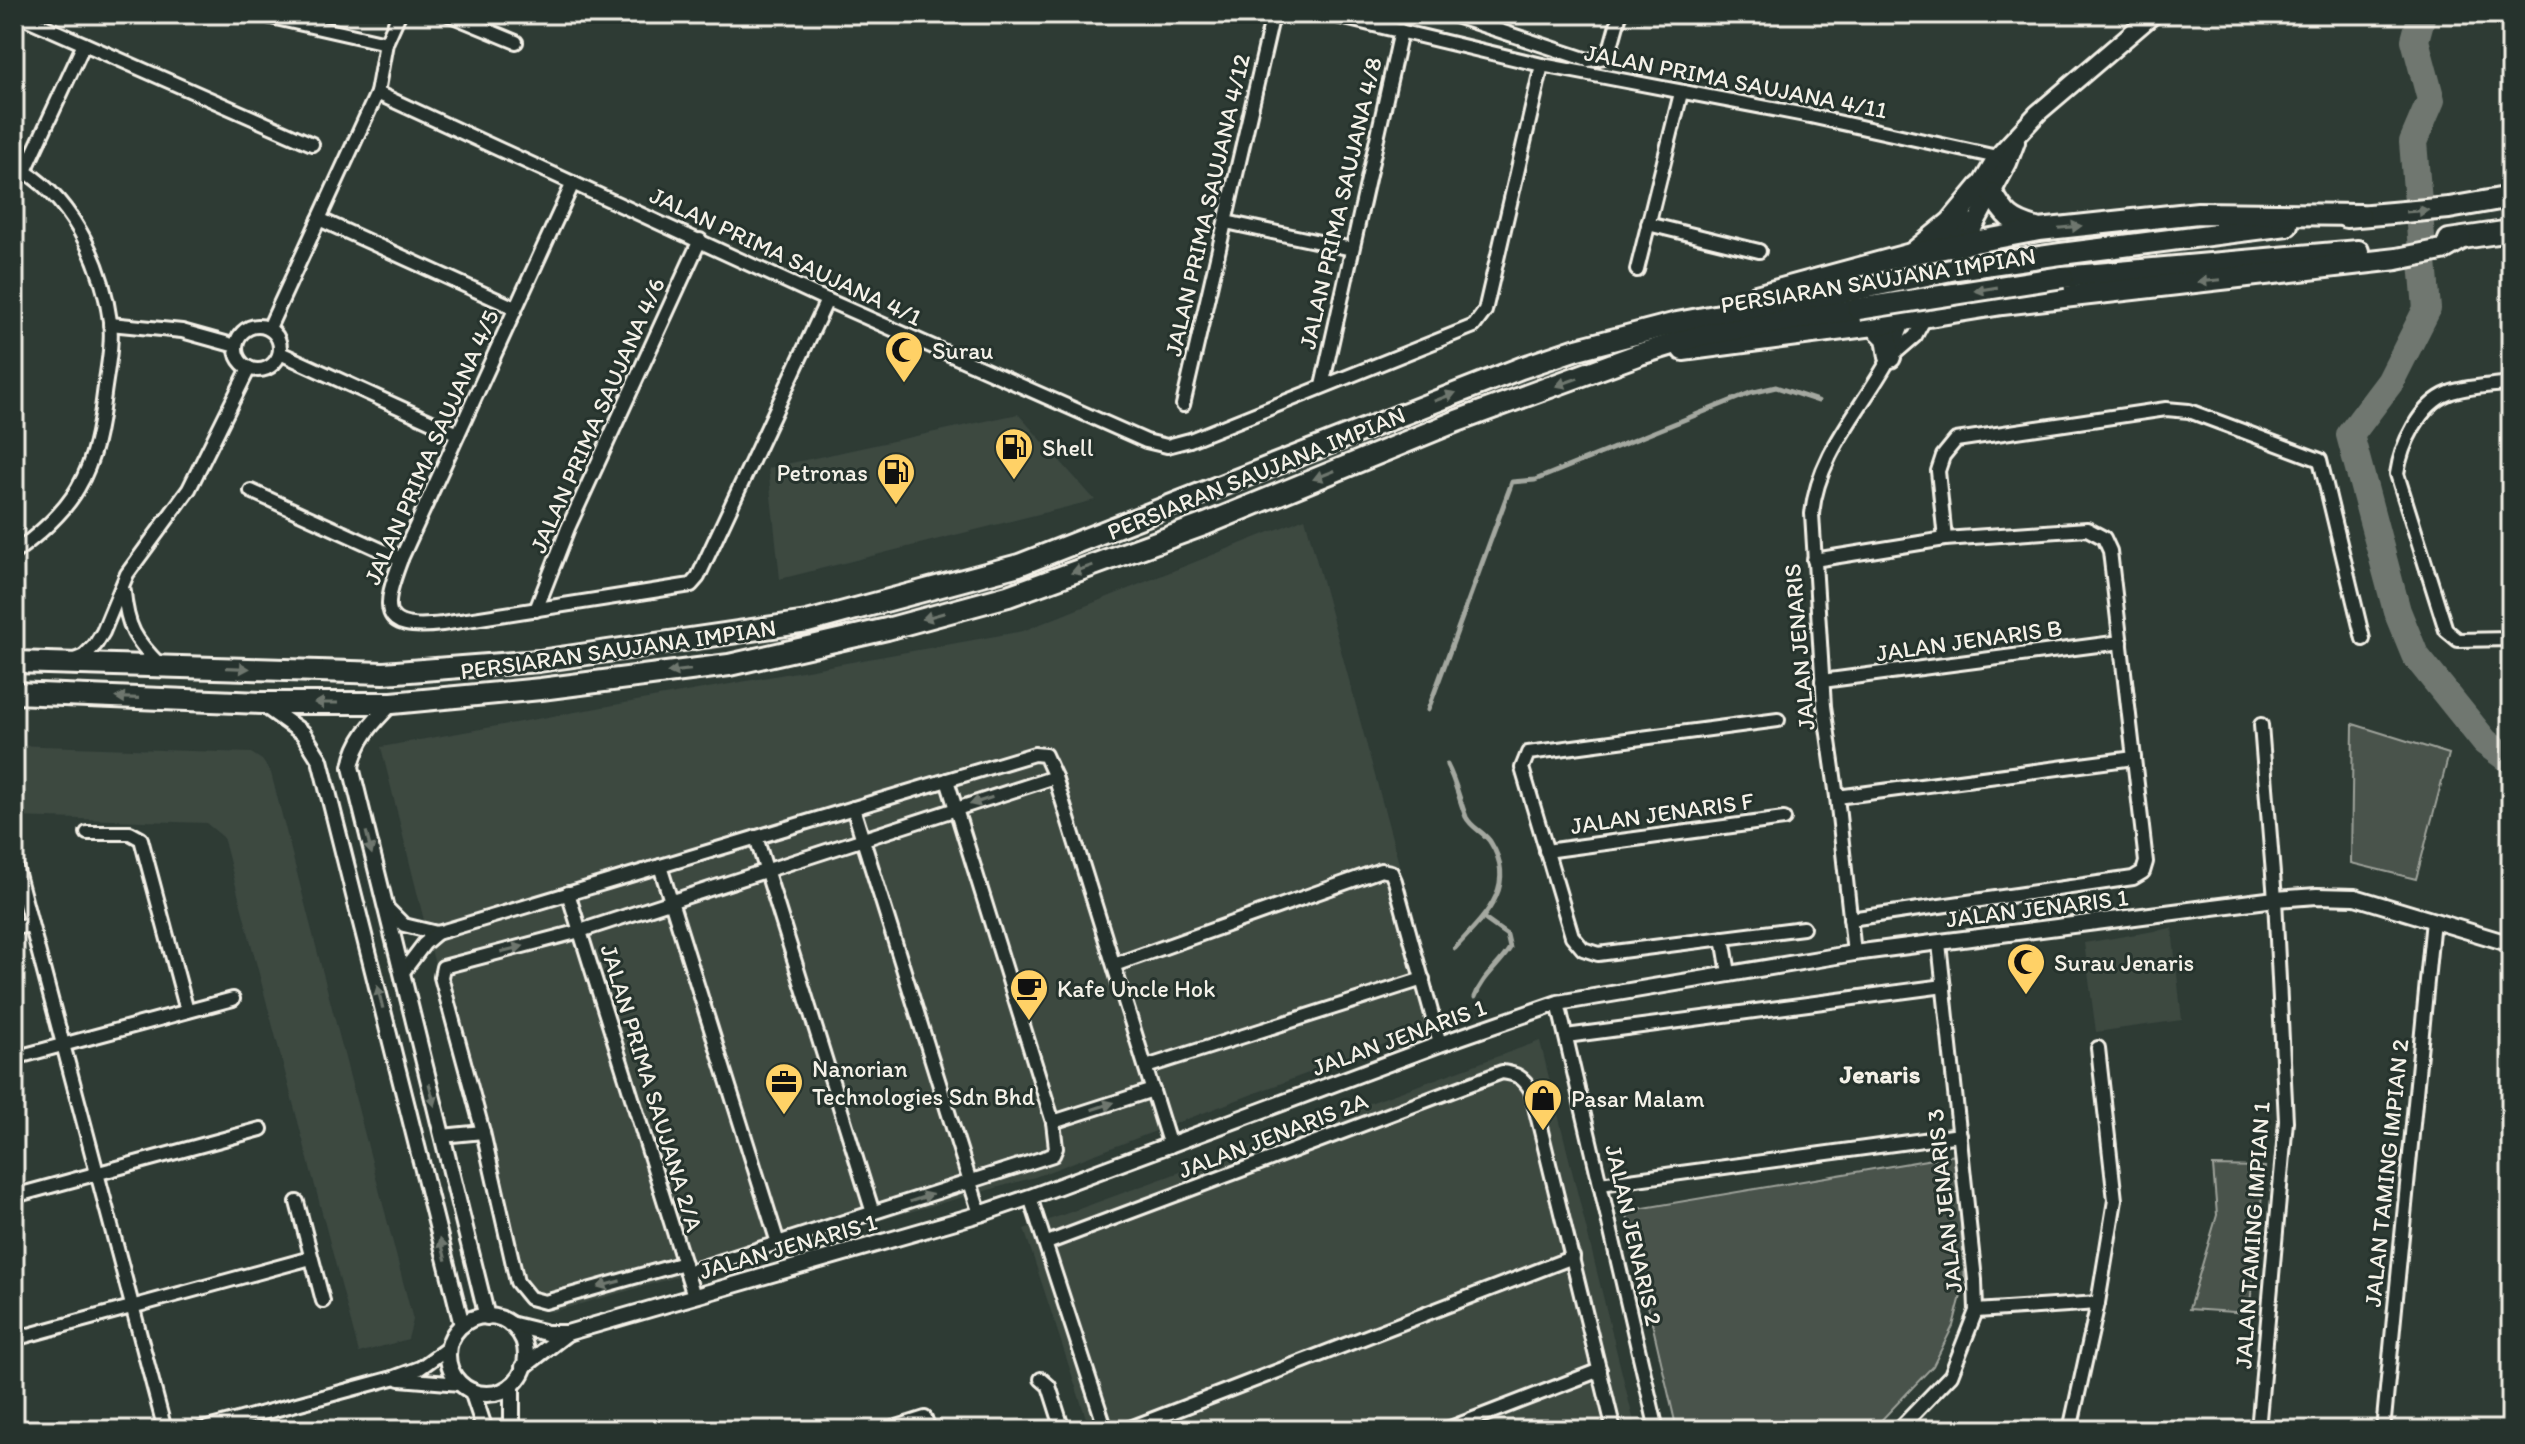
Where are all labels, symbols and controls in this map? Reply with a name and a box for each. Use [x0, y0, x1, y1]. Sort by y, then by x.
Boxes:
street label: JALAN PRIMA SAUJANA 4/11 [1582, 37, 1890, 125]
street label: JALAN PRIMA SAUJANA 4/12 [1158, 51, 1256, 359]
street label: JALAN PRIMA SAUJANA 4/8 [1292, 54, 1388, 352]
street label: JALAN PRIMA SAUJANA 4/1 [645, 180, 927, 332]
one-way arrow [2405, 204, 2430, 217]
one-way arrow [2058, 221, 2083, 234]
street label: PERSIARAN SAUJANA IMPIAN [1718, 241, 2038, 319]
street label: JALAN PRIMA SAUJANA 4/6 [523, 273, 671, 557]
one-way arrow [2196, 274, 2221, 287]
one-way arrow [1973, 283, 1998, 296]
street label: JALAN PRIMA SAUJANA 4/5 [357, 305, 505, 589]
mosque icon: Surau [883, 329, 925, 384]
place label: Surau [932, 336, 993, 365]
one-way arrow [1555, 376, 1579, 389]
one-way arrow [1433, 391, 1457, 404]
street label: PERSIARAN SAUJANA IMPIAN [1103, 400, 1409, 546]
fuel station icon: Shell [993, 426, 1035, 481]
place label: Shell [1042, 433, 1094, 462]
fuel station icon: Petronas [875, 451, 917, 506]
place label: Petronas [777, 458, 868, 487]
one-way arrow [1312, 469, 1336, 482]
one-way arrow [1070, 563, 1094, 576]
street label: JALAN JENARIS [1777, 563, 1821, 731]
one-way arrow [921, 610, 945, 623]
street label: PERSIARAN SAUJANA IMPIAN [458, 612, 778, 686]
street label: JALAN JENARIS B [1874, 613, 2064, 667]
one-way arrow [226, 661, 251, 674]
one-way arrow [666, 665, 691, 678]
one-way arrow [114, 691, 139, 704]
one-way arrow [313, 697, 338, 709]
street label: JALAN JENARIS F [1569, 786, 1756, 840]
one-way arrow [969, 796, 993, 808]
one-way arrow [364, 830, 376, 855]
street label: JALAN JENARIS 1 [1944, 882, 2130, 934]
street label: JALAN PRIMA SAUJANA 2/A [594, 941, 710, 1235]
mosque icon: Surau Jenaris [2005, 941, 2047, 996]
one-way arrow [499, 943, 524, 955]
place label: Surau Jenaris [2054, 948, 2194, 977]
cafe icon: Kafe Uncle Hok [1008, 967, 1050, 1022]
place label: Kafe Uncle Hok [1057, 974, 1215, 1003]
one-way arrow [373, 985, 385, 1010]
street label: JALAN JENARIS 1 [1308, 992, 1490, 1082]
street label: JALAN TAMING IMPIAN 2 [2358, 1037, 2415, 1308]
place label: Nanorian Technologies Sdn Bhd [812, 1054, 1035, 1111]
district label: Jenaris [1839, 1058, 1921, 1090]
office icon: Nanorian Technologies Sdn Bhd [763, 1061, 805, 1116]
shop icon: Pasar Malam [1522, 1077, 1564, 1132]
one-way arrow [426, 1083, 438, 1108]
place label: Pasar Malam [1571, 1084, 1705, 1113]
street label: JALAN JENARIS 2A [1174, 1086, 1372, 1184]
one-way arrow [1091, 1099, 1115, 1112]
street label: JALAN TAMING IMPIAN 1 [2228, 1100, 2276, 1370]
street label: JALAN JENARIS 3 [1920, 1107, 1968, 1295]
street label: JALAN JENARIS 2 [1599, 1142, 1669, 1329]
one-way arrow [909, 1191, 933, 1203]
street label: JALAN JENARIS 1 [696, 1207, 880, 1285]
one-way arrow [437, 1237, 449, 1262]
one-way arrow [596, 1279, 621, 1291]

